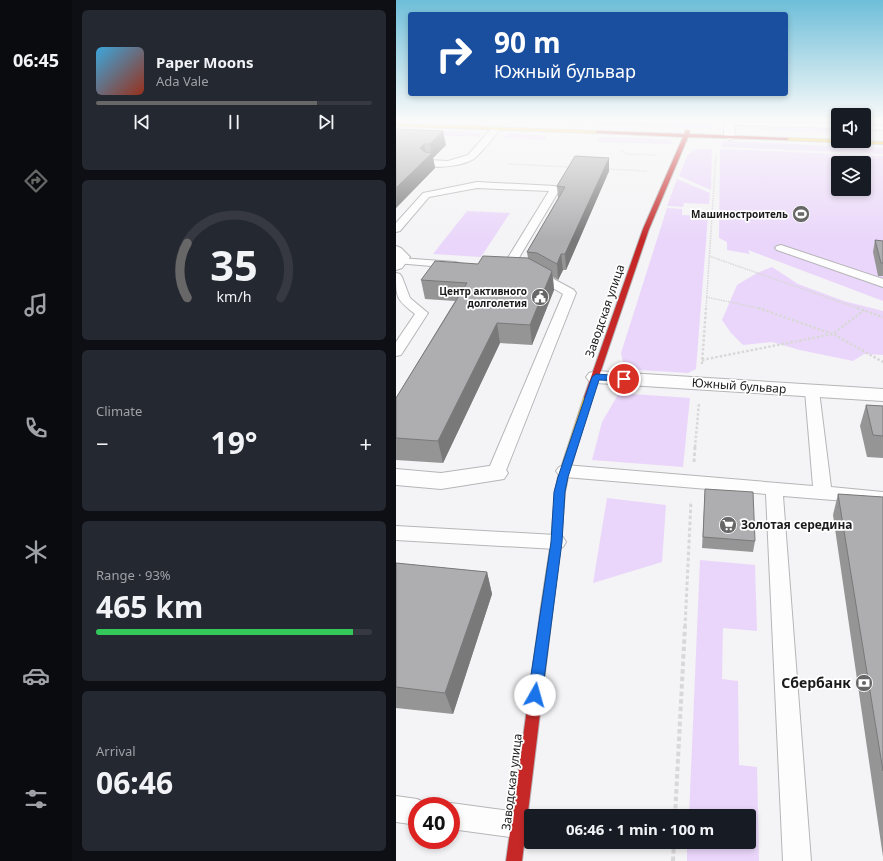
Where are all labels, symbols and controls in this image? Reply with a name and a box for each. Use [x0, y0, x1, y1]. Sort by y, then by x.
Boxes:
text: 90 m [494, 23, 561, 61]
icon: right [428, 28, 480, 80]
text: 06:45 [13, 48, 59, 72]
text: Paper Moons [156, 52, 254, 72]
text: Южный бульвар [494, 59, 636, 83]
text: Ada Vale [156, 72, 209, 90]
map controls [831, 108, 871, 196]
button: sound [831, 108, 871, 148]
icon: previous [131, 111, 153, 133]
icon: pause [223, 111, 245, 133]
icon: next [315, 111, 337, 133]
button: layers [831, 156, 871, 196]
icon: directions [22, 167, 50, 195]
sports icon: Машиностроитель [791, 204, 811, 224]
place label: Машиностроитель [691, 207, 788, 221]
text: 35 [210, 237, 258, 293]
street label: Заводская улица [581, 262, 628, 360]
place label: Центр активного долголетия [439, 284, 527, 310]
text: km/h [216, 287, 252, 306]
public building icon: Центр активного долголетия [530, 287, 550, 307]
icon: music [22, 291, 50, 319]
pin [607, 362, 641, 396]
icon: arrive [613, 368, 635, 390]
street label: Южный бульвар [691, 374, 787, 397]
text: Climate [96, 402, 142, 420]
icon: phone [22, 414, 50, 442]
text: 19° [210, 422, 258, 463]
text: − [96, 428, 109, 458]
text: + [359, 428, 372, 458]
supermarket icon: Золотая середина [718, 515, 738, 535]
place label: Золотая середина [741, 516, 852, 533]
icon: climate [22, 538, 50, 566]
text: Range · 93% [96, 566, 171, 584]
text: 465 km [96, 586, 203, 627]
icon: car [22, 662, 50, 690]
place label: Сбербанк [781, 673, 851, 692]
bank icon: Сбербанк [854, 673, 874, 693]
position arrow [514, 674, 556, 716]
street label: Заводская улица [497, 733, 526, 831]
text: Arrival [96, 742, 136, 760]
text: 06:46 [96, 762, 173, 803]
icon: filters [22, 785, 50, 813]
speed limit sign: 40 [408, 797, 460, 849]
text: 06:46 · 1 min · 100 m [566, 819, 714, 839]

